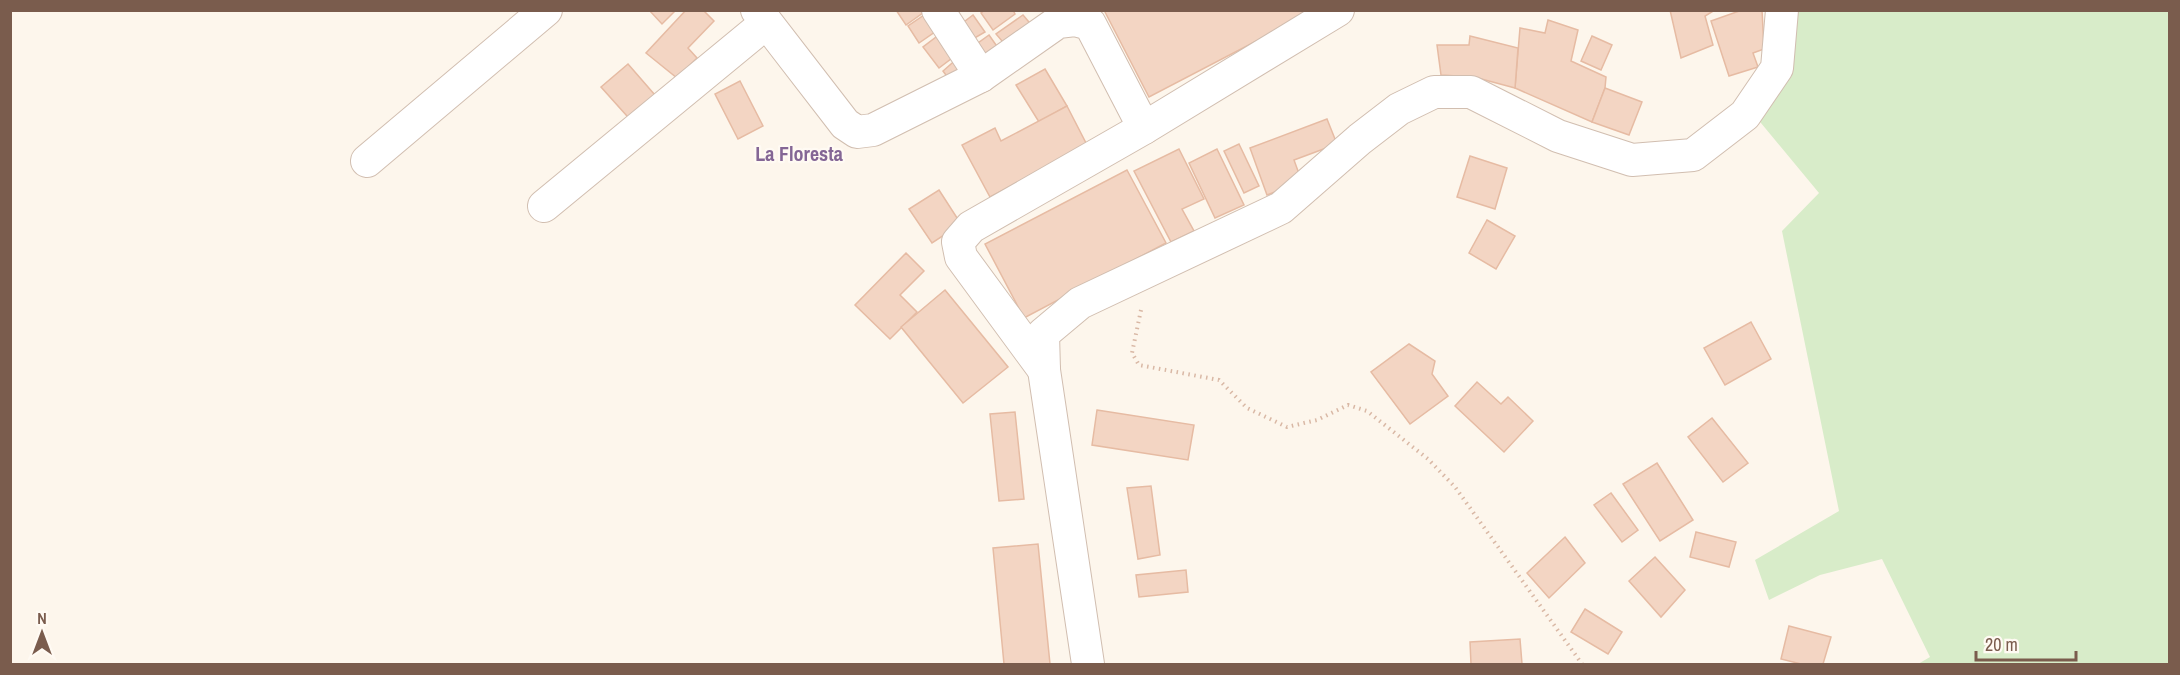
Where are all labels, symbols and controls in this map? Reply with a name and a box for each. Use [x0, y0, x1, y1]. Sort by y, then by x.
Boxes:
district label: La Floresta [755, 140, 843, 167]
north arrow [12, 603, 72, 663]
text: N [37, 607, 47, 629]
scale bar [1976, 624, 2076, 662]
text: 20 m [1985, 632, 2018, 657]

